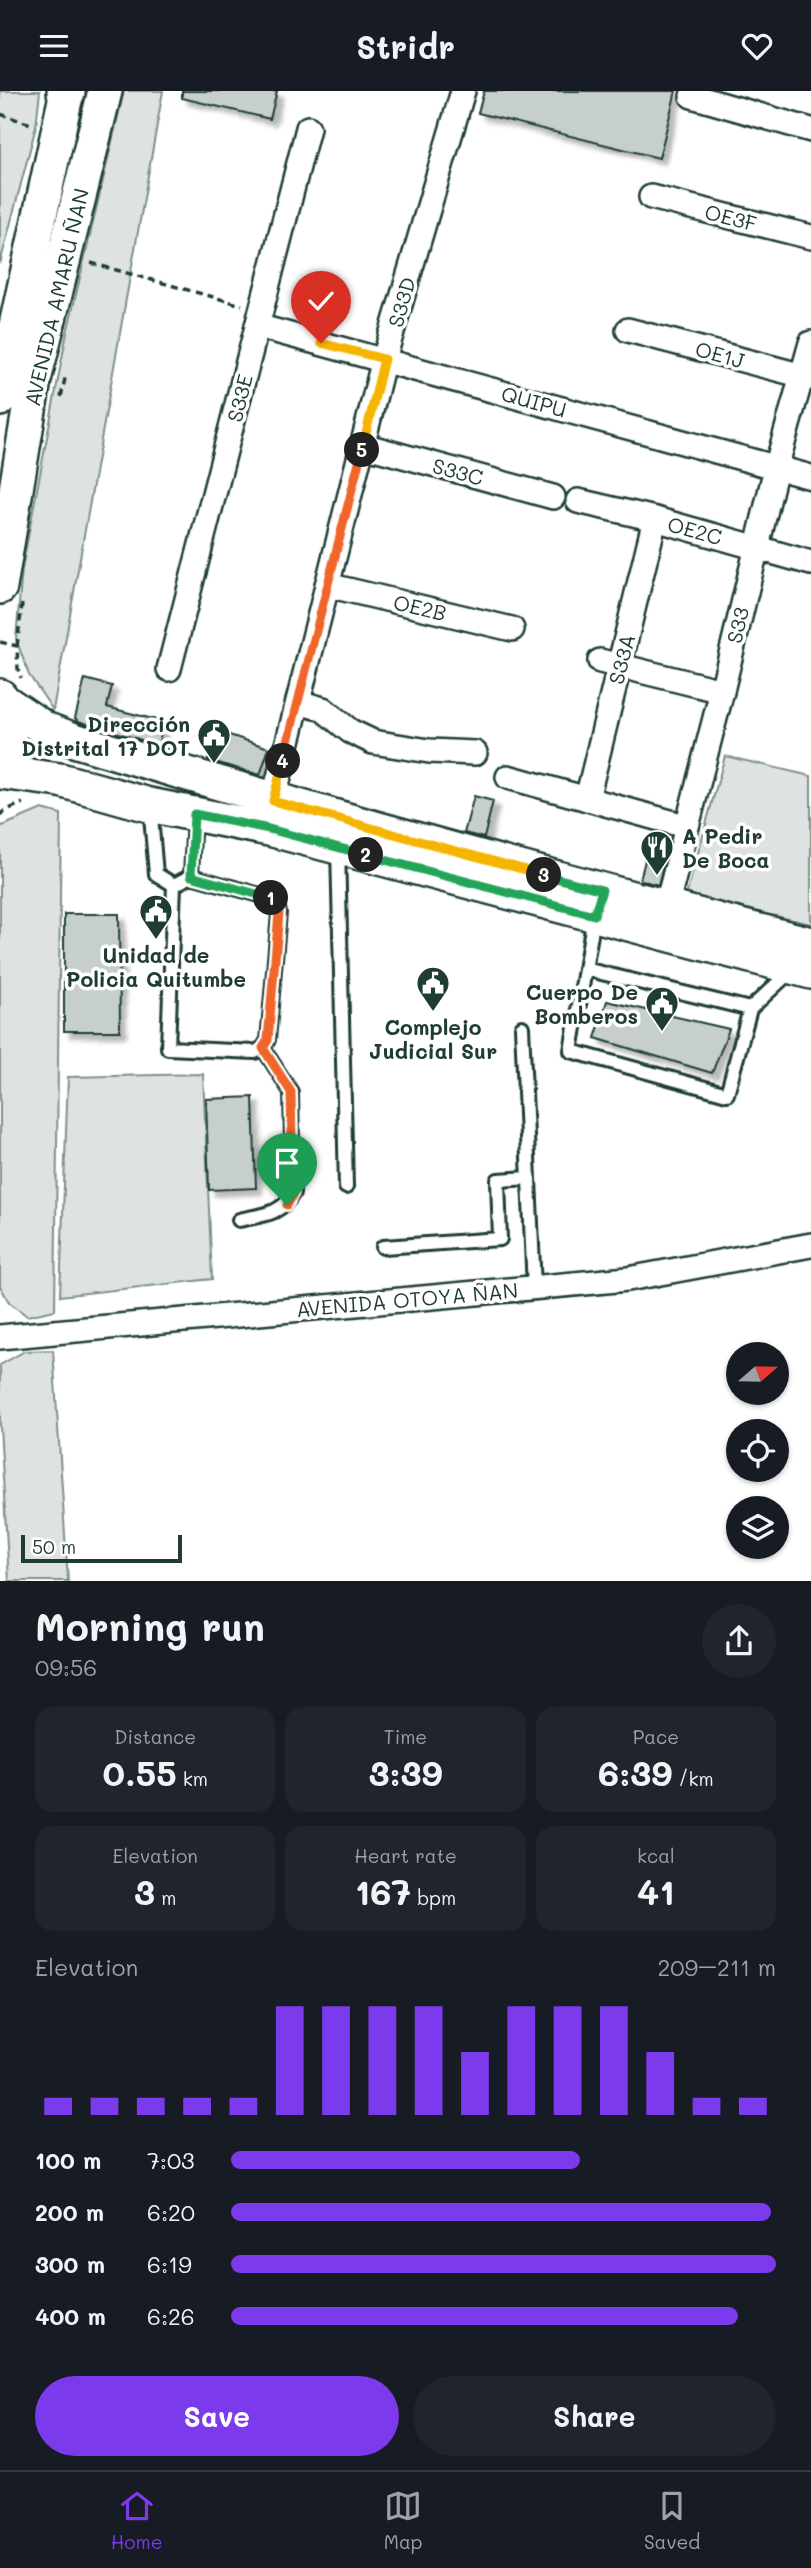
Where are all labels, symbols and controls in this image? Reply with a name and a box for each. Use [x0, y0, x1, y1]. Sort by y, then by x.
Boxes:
text: Stridr [356, 25, 455, 67]
icon: menu [35, 27, 73, 65]
icon: heart [738, 27, 776, 65]
street label: AVENIDA AMARU ÑAN [18, 185, 94, 409]
street label: OE3F [702, 198, 760, 237]
pin [291, 271, 351, 343]
street label: S33D [381, 274, 421, 330]
icon: check [302, 282, 340, 320]
street label: OE1J [693, 335, 748, 374]
street label: S33E [220, 371, 258, 425]
street label: QUIPU [498, 379, 570, 423]
pin: 5 [344, 433, 380, 467]
text: 5 [356, 437, 367, 462]
street label: S33C [430, 451, 486, 491]
street label: OE2C [665, 510, 725, 550]
street label: OE2B [391, 588, 449, 626]
street label: S33 [720, 604, 754, 646]
street label: S33A [602, 631, 640, 687]
place label: Dirección Distrital 17 DOT [21, 710, 190, 761]
public building icon: Dirección Distrital 17 DOT [195, 716, 233, 765]
pin: 4 [266, 743, 300, 779]
text: 4 [276, 748, 289, 773]
place label: A Pedir De Boca [682, 822, 770, 873]
restaurant icon: A Pedir De Boca [638, 828, 676, 877]
pin: 2 [348, 837, 384, 873]
text: 2 [360, 842, 371, 867]
pin: 3 [526, 857, 562, 893]
text: 3 [538, 862, 549, 887]
pin: 1 [254, 881, 288, 915]
text: 1 [266, 885, 275, 910]
public building icon: Unidad de Policia Quitumbe [137, 892, 175, 941]
place label: Unidad de Policia Quitumbe [66, 941, 246, 992]
public building icon: Complejo Judicial Sur [414, 964, 452, 1013]
place label: Cuerpo De Bomberos [526, 978, 638, 1029]
public building icon: Cuerpo De Bomberos [643, 984, 681, 1033]
place label: Complejo Judicial Sur [369, 1013, 497, 1064]
pin [257, 1133, 317, 1205]
icon: arrive [268, 1144, 306, 1182]
street label: AVENIDA OTOYA ÑAN [295, 1276, 519, 1322]
north arrow [726, 1342, 789, 1405]
map controls [726, 1342, 789, 1559]
button: locate [726, 1419, 789, 1482]
button: layers [726, 1496, 789, 1559]
scale bar [21, 1532, 182, 1564]
text: 50 m [32, 1534, 76, 1559]
text: Morning run [35, 1601, 265, 1651]
button: share [702, 1604, 776, 1678]
text: 09:56 [35, 1652, 97, 1682]
text: Distance [114, 1724, 196, 1749]
text: Time [384, 1724, 427, 1749]
text: Pace [633, 1724, 679, 1749]
text: 0.55 [102, 1749, 177, 1795]
text: 3:39 [368, 1749, 443, 1795]
text: 6:39 [598, 1749, 672, 1795]
text: km [177, 1766, 208, 1791]
text: /km [672, 1766, 714, 1791]
text: Elevation [113, 1843, 198, 1868]
text: Heart rate [354, 1843, 457, 1868]
text: kcal [637, 1843, 675, 1868]
text: 3 [134, 1868, 155, 1914]
text: 167 [355, 1868, 411, 1914]
text: 41 [637, 1868, 675, 1914]
text: m [155, 1885, 176, 1910]
text: bpm [411, 1885, 456, 1910]
text: Elevation [35, 1952, 138, 1982]
text: 209–211 m [658, 1952, 776, 1982]
text: 100 m [35, 2145, 101, 2175]
text: 7:03 [147, 2145, 195, 2175]
text: 200 m [35, 2197, 104, 2227]
text: 6:20 [147, 2197, 195, 2227]
text: 300 m [35, 2249, 105, 2279]
text: 6:19 [147, 2249, 192, 2279]
text: 400 m [35, 2301, 106, 2331]
text: 6:26 [147, 2301, 195, 2331]
button: Save [35, 2376, 399, 2456]
button: Share [413, 2376, 776, 2456]
tab: Home [111, 2487, 162, 2554]
tab: Map [384, 2487, 423, 2554]
tab: Saved [644, 2487, 700, 2554]

